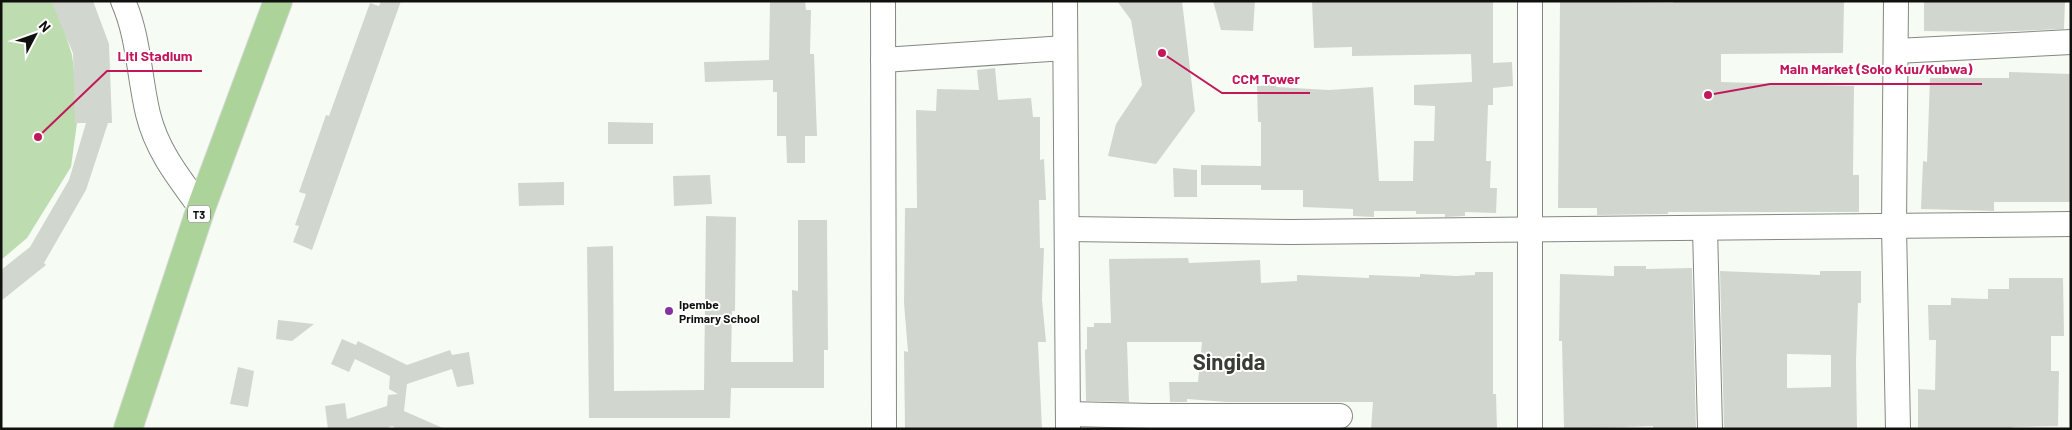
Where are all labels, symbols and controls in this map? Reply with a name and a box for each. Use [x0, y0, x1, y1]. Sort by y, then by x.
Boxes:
north arrow [10, 10, 60, 60]
text: N [36, 17, 55, 35]
callout: Liti Stadium [107, 42, 202, 71]
text: Liti Stadium [117, 47, 193, 64]
callout: Main Market (Soko Kuu/Kubwa) [1770, 55, 1982, 84]
text: Main Market (Soko Kuu/Kubwa) [1780, 60, 1972, 77]
callout: CCM Tower [1222, 64, 1310, 93]
text: CCM Tower [1232, 70, 1301, 87]
road number: T3 [188, 205, 210, 222]
place label: Ipembe Primary School [679, 297, 760, 325]
marker: Ipembe Primary School [663, 305, 675, 317]
district label: Singida [1193, 348, 1265, 374]

